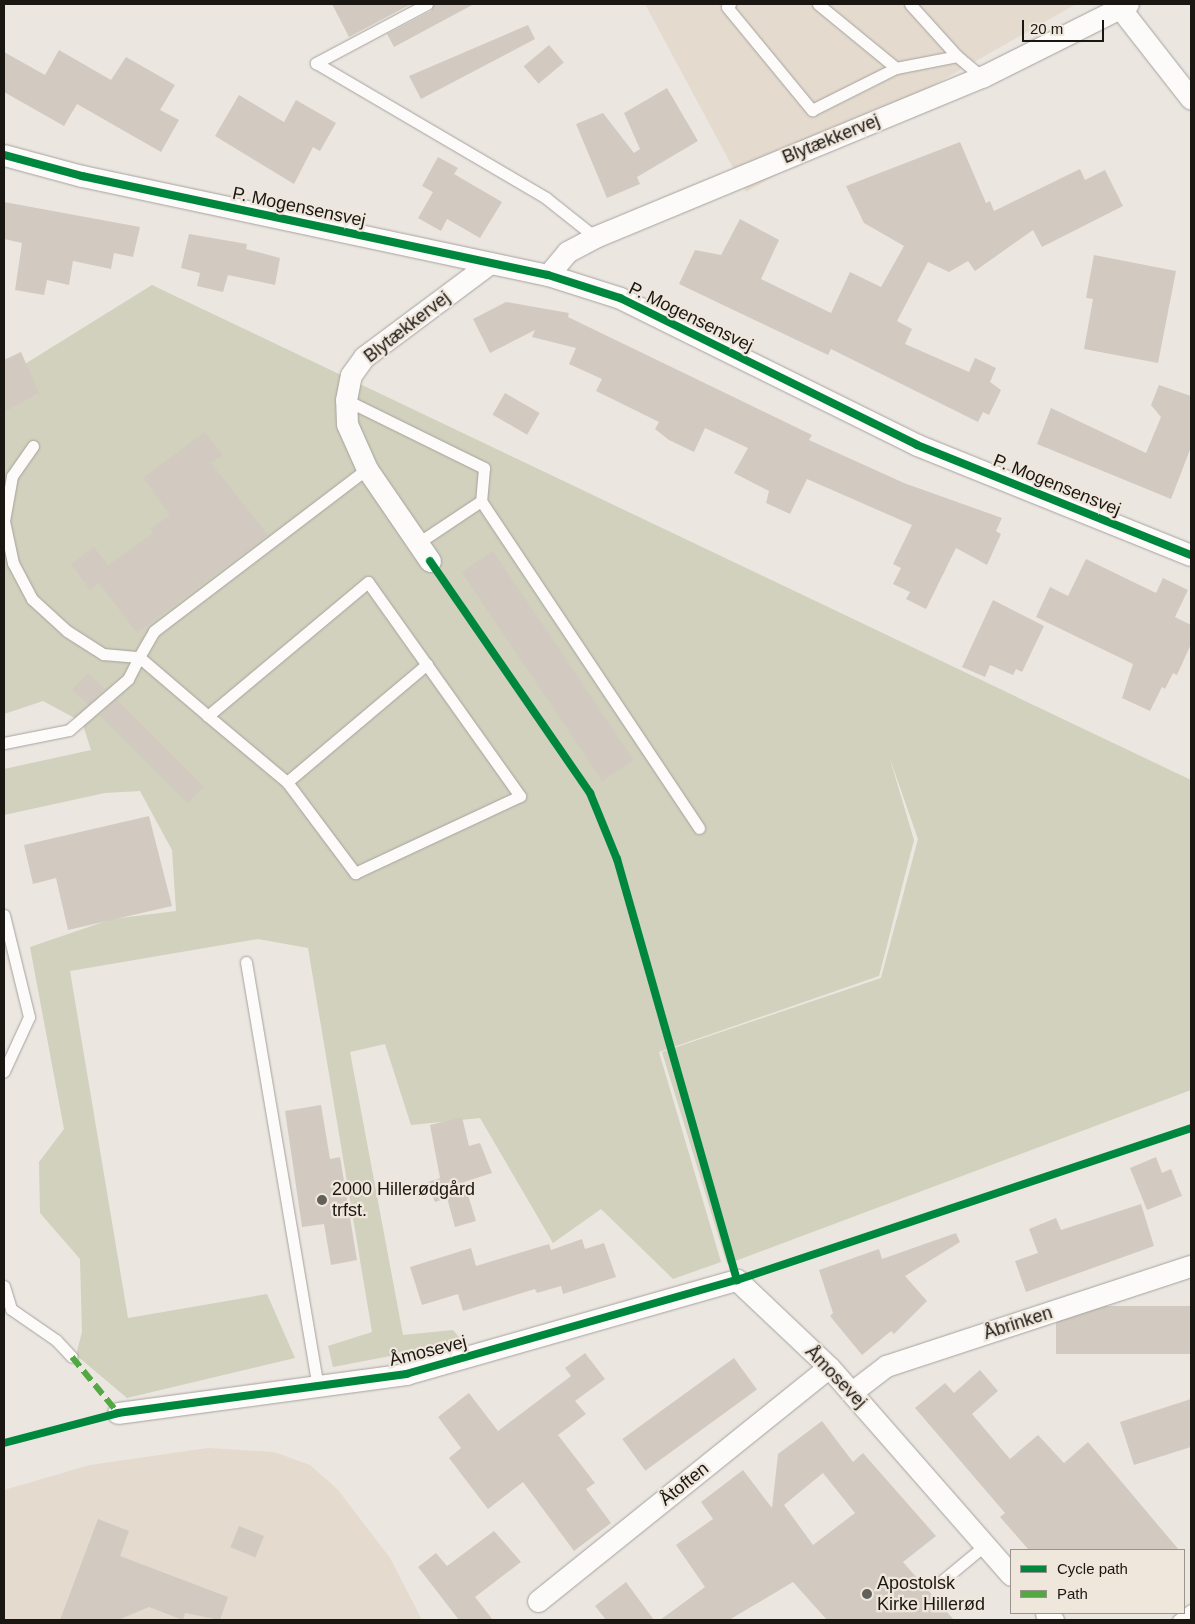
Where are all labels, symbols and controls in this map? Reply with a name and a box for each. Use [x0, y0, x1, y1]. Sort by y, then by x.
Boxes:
scale bar [1025, 10, 1108, 42]
text: 20 m [1030, 20, 1063, 37]
street label: Blytækkervej [779, 110, 883, 168]
street label: P. Mogensensvej [230, 182, 368, 232]
street label: P. Mogensensvej [625, 278, 757, 356]
street label: Blytækkervej [360, 287, 454, 367]
street label: P. Mogensensvej [990, 450, 1124, 520]
place label: 2000 Hillerødgård trfst. [332, 1179, 475, 1222]
marker: 2000 Hillerødgård trfst. [316, 1194, 328, 1206]
street label: Åbrinken [981, 1302, 1055, 1344]
street label: Åmosevej [387, 1331, 469, 1371]
street label: Åmosevej [801, 1341, 871, 1413]
street label: Åtoften [655, 1458, 713, 1510]
legend [1010, 1549, 1185, 1614]
text: Cycle path [1057, 1560, 1128, 1577]
place label: Apostolsk Kirke Hillerød [877, 1573, 985, 1616]
text: Path [1057, 1585, 1088, 1602]
marker: Apostolsk Kirke Hillerød [861, 1588, 873, 1600]

